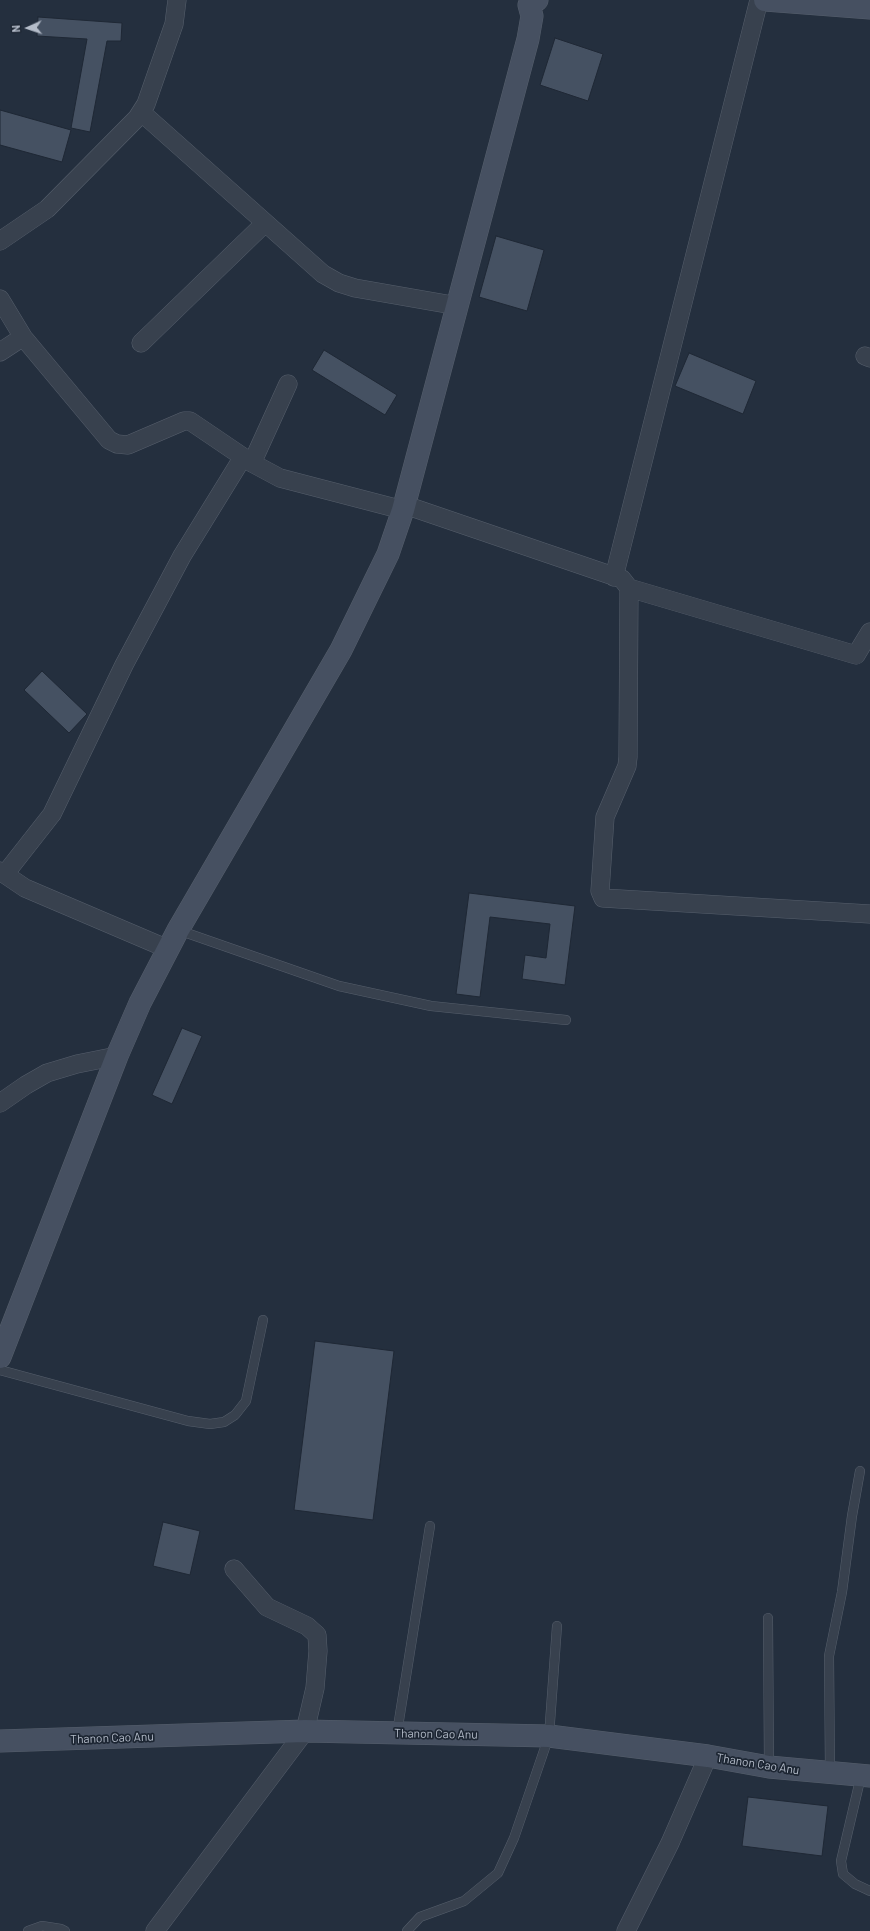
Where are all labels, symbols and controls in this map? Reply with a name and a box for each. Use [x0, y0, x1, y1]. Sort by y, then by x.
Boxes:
north arrow [8, 8, 48, 48]
text: N [9, 25, 22, 33]
street label: Thanon Cao Anu [394, 1726, 478, 1742]
street label: Thanon Cao Anu [70, 1729, 154, 1747]
street label: Thanon Cao Anu [716, 1750, 800, 1778]

